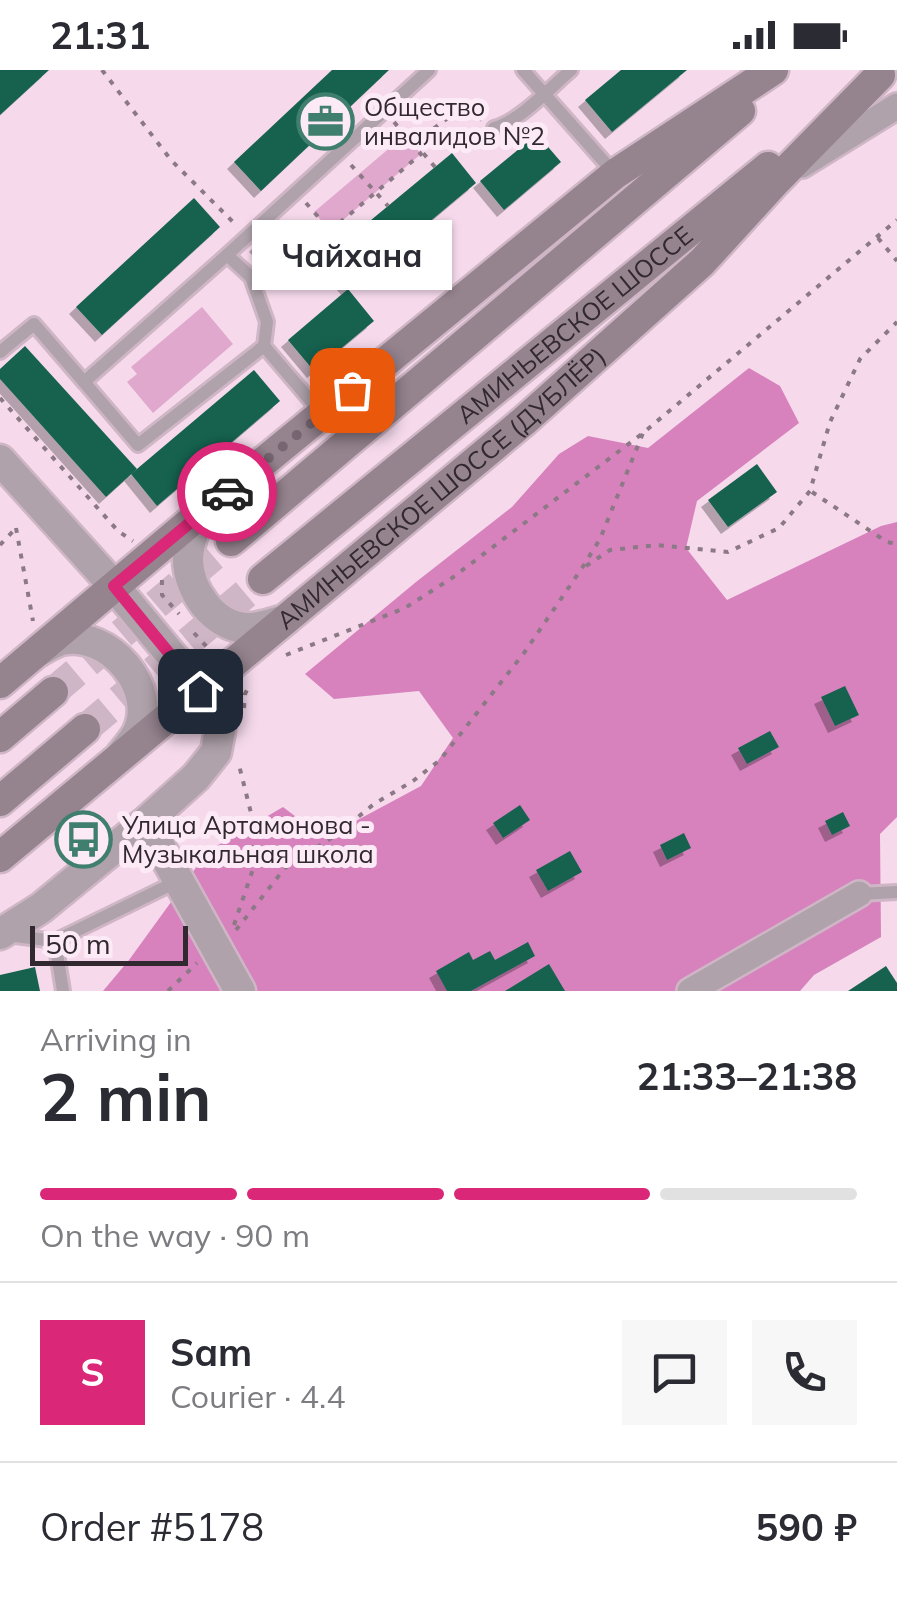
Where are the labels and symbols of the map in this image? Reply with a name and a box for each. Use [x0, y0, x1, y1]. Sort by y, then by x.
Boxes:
office icon: Общество инвалидов №2 [295, 91, 355, 151]
place label: Общество инвалидов №2 [364, 91, 545, 151]
street label: АМИНЬЕВСКОЕ ШОССЕ [450, 219, 698, 430]
callout: Чайхана [252, 220, 452, 290]
street label: АМИНЬЕВСКОЕ ШОССЕ (ДУБЛЁР) [270, 340, 611, 635]
pin [310, 348, 395, 433]
courier [177, 442, 277, 542]
pin [158, 649, 243, 734]
bus stop icon: Улица Артамонова - Музыкальная школа [53, 809, 113, 869]
place label: Улица Артамонова - Музыкальная школа [121, 809, 374, 869]
scale bar [30, 921, 188, 966]

